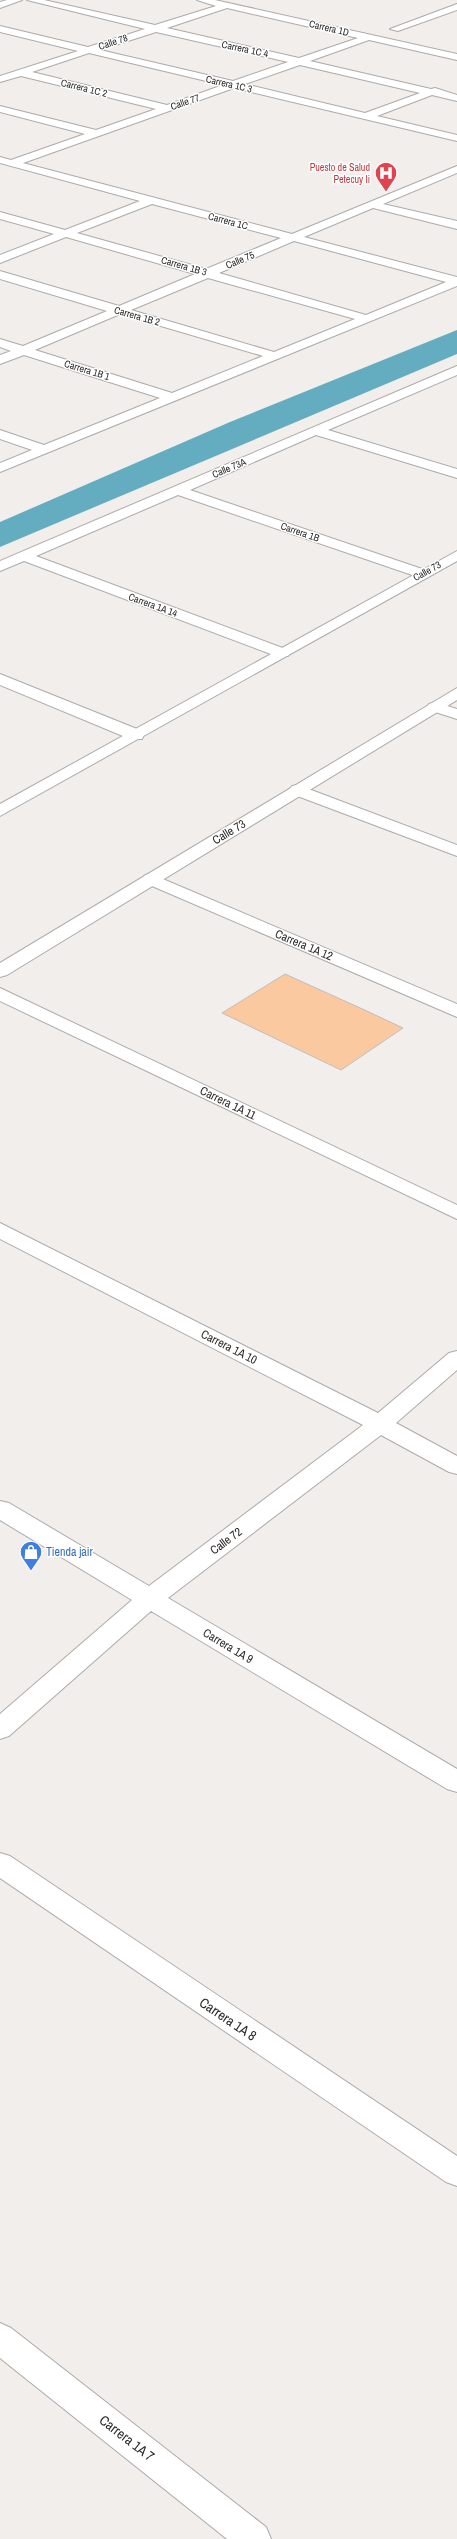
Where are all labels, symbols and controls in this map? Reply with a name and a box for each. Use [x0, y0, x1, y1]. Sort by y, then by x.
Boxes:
street label: Carrera 1D [308, 17, 350, 39]
street label: Calle 78 [97, 31, 130, 53]
street label: Carrera 1C 4 [220, 38, 270, 60]
street label: Carrera 1C 3 [204, 72, 254, 96]
street label: Carrera 1C 2 [59, 76, 109, 100]
street label: Calle 77 [169, 91, 202, 113]
hospital icon: Puesto de Salud Petecuy Ii [373, 160, 399, 193]
place label: Puesto de Salud Petecuy Ii [310, 161, 370, 186]
street label: Carrera 1C [207, 209, 249, 233]
street label: Calle 75 [224, 248, 257, 272]
street label: Carrera 1B 3 [160, 253, 209, 279]
street label: Carrera 1B 2 [113, 303, 162, 329]
street label: Carrera 1B 1 [63, 357, 112, 383]
street label: Calle 73A [210, 455, 248, 481]
street label: Carrera 1B [279, 519, 322, 545]
street label: Calle 73 [411, 558, 444, 584]
street label: Carrera 1A 14 [127, 590, 180, 620]
street label: Calle 73 [209, 816, 249, 848]
street label: Carrera 1A 12 [273, 926, 335, 964]
street label: Carrera 1A 11 [197, 1083, 259, 1124]
street label: Carrera 1A 10 [198, 1326, 260, 1368]
street label: Calle 72 [207, 1524, 245, 1558]
shop icon: Tienda jair [18, 1539, 44, 1572]
place label: Tienda jair [46, 1544, 94, 1560]
street label: Carrera 1A 9 [200, 1625, 256, 1667]
street label: Carrera 1A 8 [196, 1993, 260, 2045]
street label: Carrera 1A 7 [96, 2411, 158, 2465]

